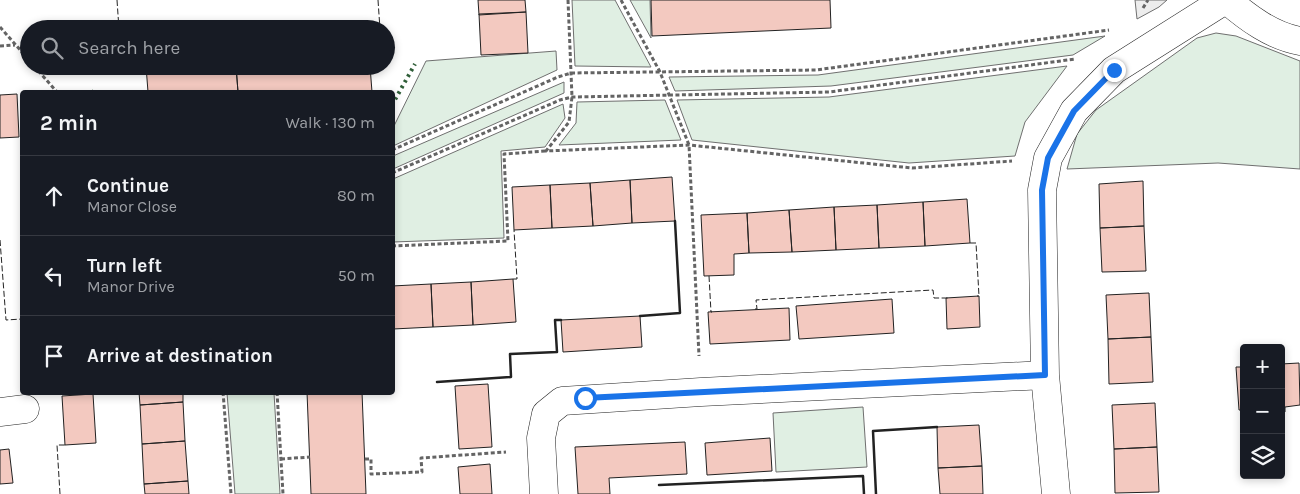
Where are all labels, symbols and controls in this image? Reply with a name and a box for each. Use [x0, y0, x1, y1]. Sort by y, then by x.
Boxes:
search box [20, 20, 395, 75]
icon: search [38, 34, 66, 62]
text: Search here [78, 37, 180, 59]
route end [1103, 59, 1126, 82]
text: 2 min [40, 111, 98, 135]
text: Walk · 130 m [285, 113, 375, 132]
text: Continue [87, 175, 169, 197]
icon: ahead [40, 182, 68, 210]
text: 80 m [337, 186, 375, 205]
text: Manor Close [87, 197, 177, 216]
text: Turn left [87, 255, 162, 277]
icon: left [40, 262, 68, 290]
text: 50 m [338, 266, 375, 285]
text: Manor Drive [87, 277, 175, 296]
icon: arrive [40, 342, 68, 370]
map controls [1240, 344, 1285, 479]
button: + [1240, 344, 1285, 389]
text: Arrive at destination [87, 345, 273, 367]
route start [574, 387, 597, 410]
button: − [1240, 389, 1285, 434]
button: layers [1240, 434, 1285, 479]

